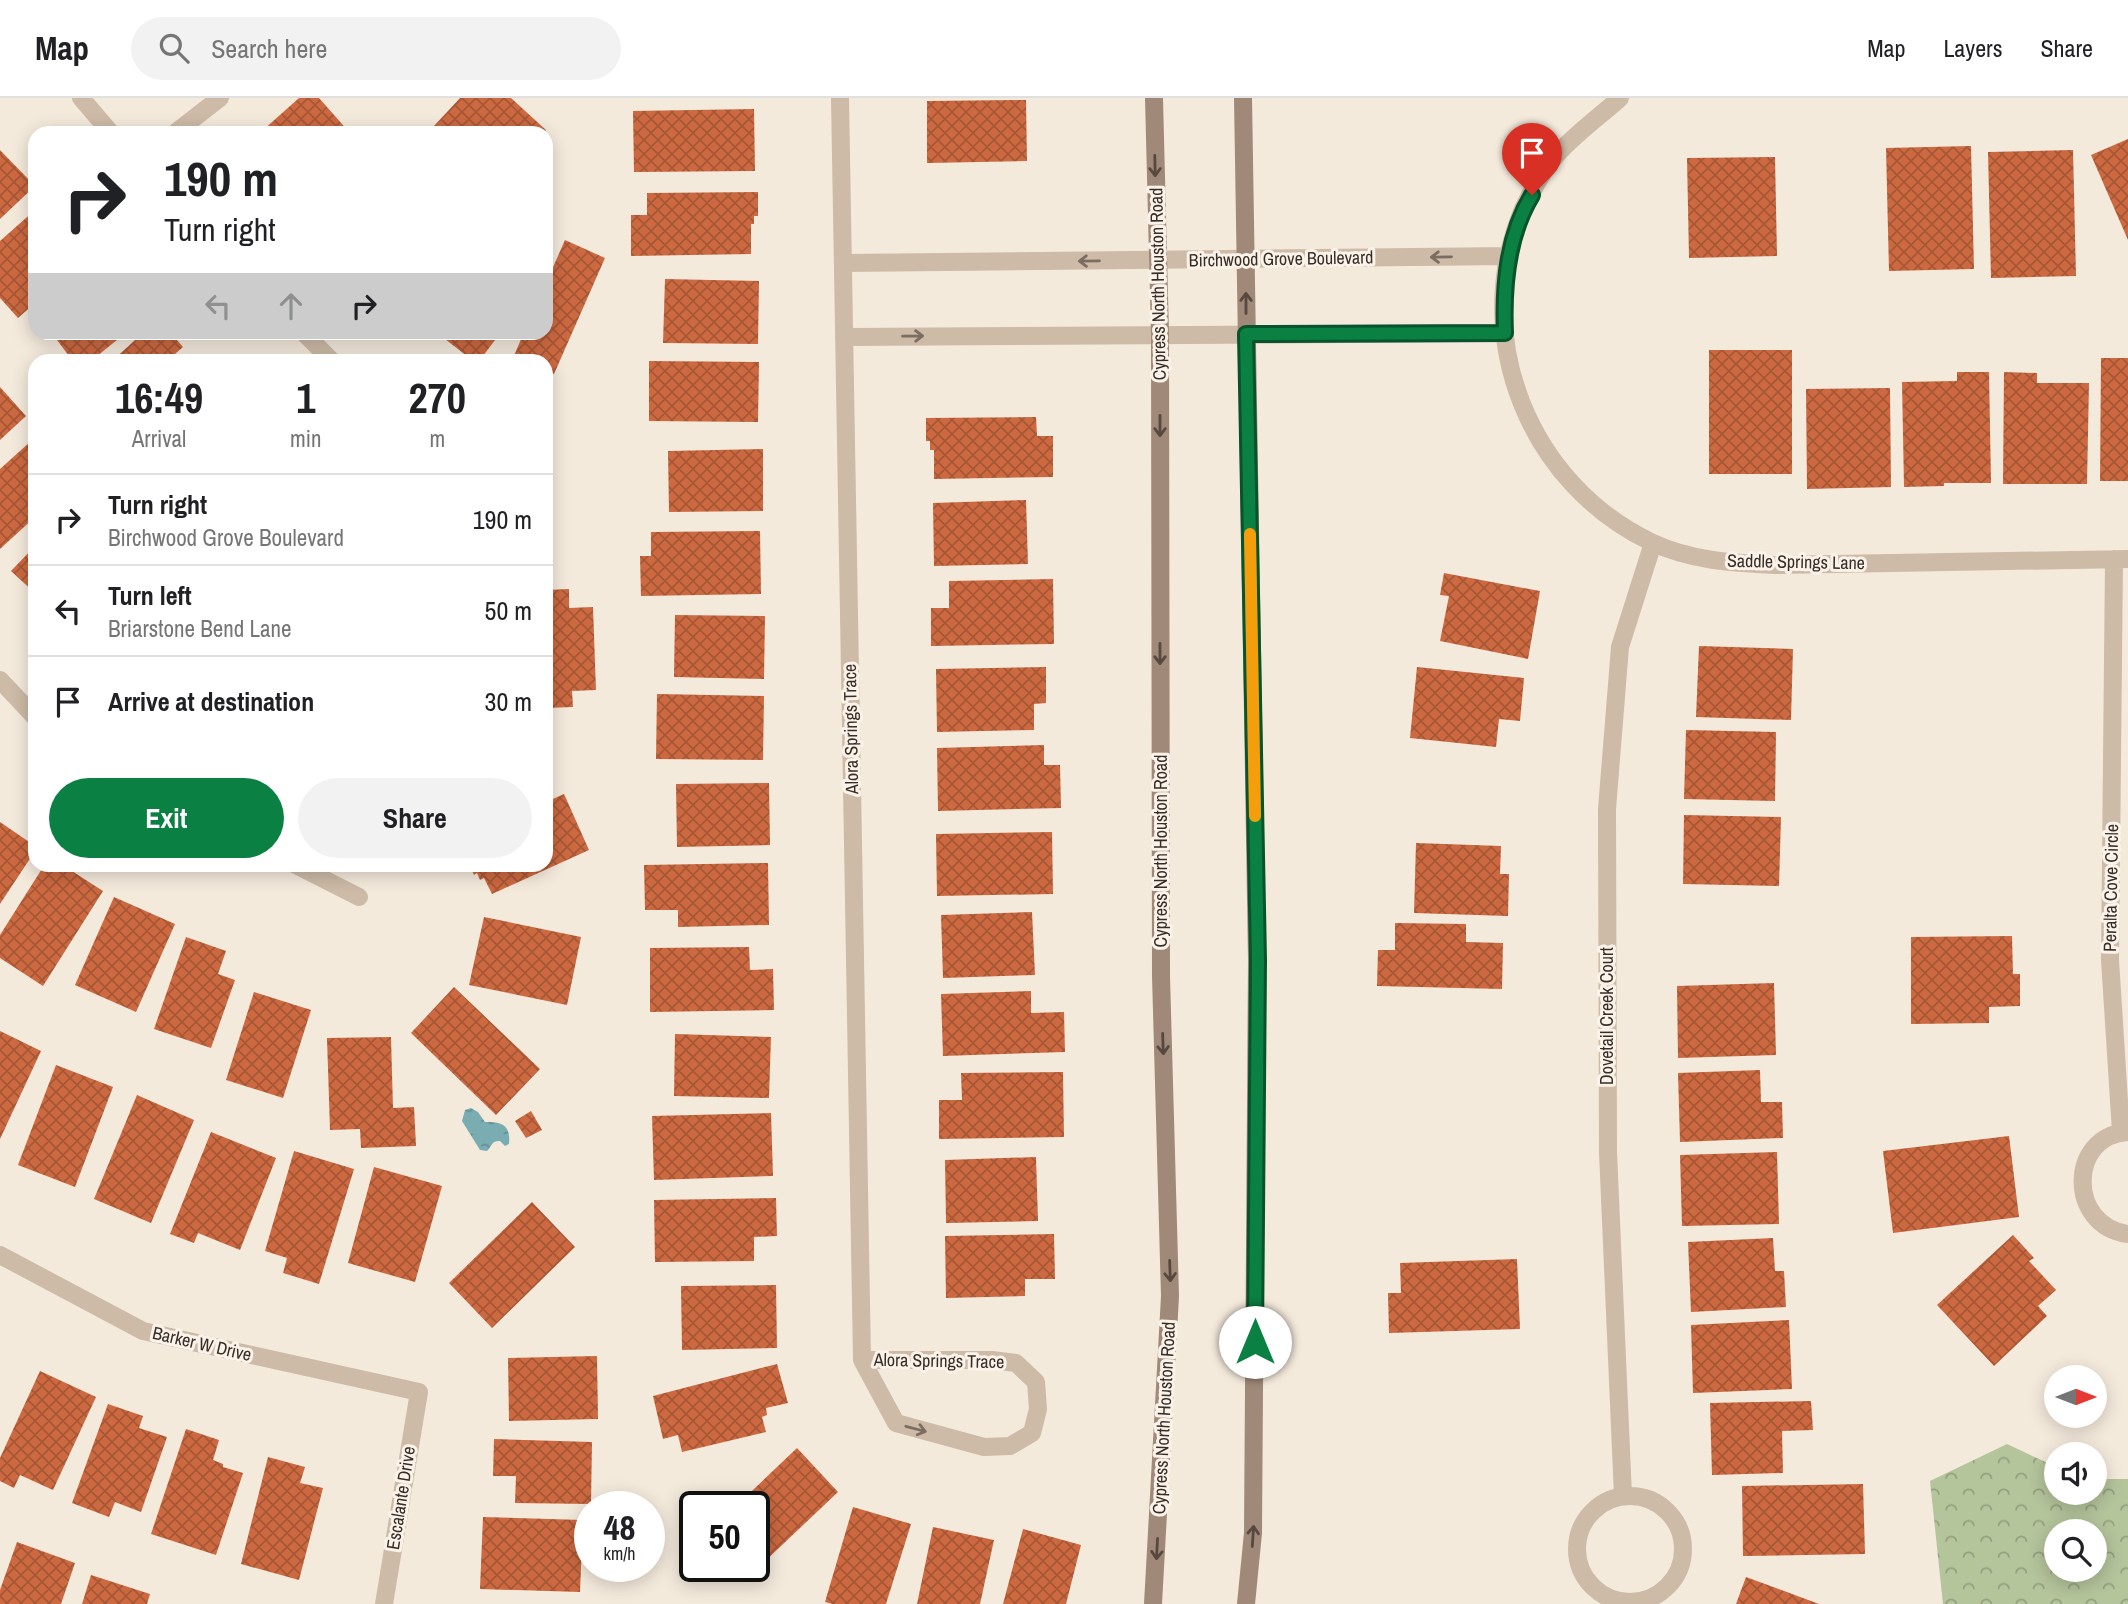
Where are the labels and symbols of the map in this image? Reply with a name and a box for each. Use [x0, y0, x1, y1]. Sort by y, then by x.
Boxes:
pin [1502, 123, 1562, 195]
one-way arrow [1149, 154, 1162, 177]
street label: Cypress North Houston Road [1143, 187, 1172, 381]
street label: Birchwood Grove Boulevard [1188, 244, 1373, 273]
one-way arrow [1430, 250, 1453, 263]
one-way arrow [1078, 254, 1101, 268]
one-way arrow [1239, 292, 1253, 315]
one-way arrow [901, 330, 924, 343]
one-way arrow [1153, 415, 1167, 438]
street label: Saddle Springs Lane [1727, 548, 1865, 575]
one-way arrow [1153, 642, 1167, 665]
street label: Alora Springs Trace [837, 664, 864, 795]
street label: Cypress North Houston Road [1148, 755, 1173, 947]
street label: Peralta Cove Circle [2097, 824, 2124, 952]
street label: Dovetail Creek Court [1594, 947, 1619, 1085]
one-way arrow [1156, 1032, 1169, 1055]
one-way arrow [1163, 1260, 1176, 1283]
position arrow [1218, 1305, 1292, 1379]
street label: Barker W Drive [150, 1320, 254, 1367]
street label: Cypress North Houston Road [1146, 1321, 1181, 1515]
street label: Alora Springs Trace [873, 1347, 1004, 1374]
north arrow [2044, 1365, 2107, 1428]
one-way arrow [904, 1423, 927, 1436]
street label: Escalante Drive [380, 1445, 421, 1551]
speed limit sign: 50 [679, 1491, 770, 1582]
one-way arrow [1246, 1525, 1259, 1548]
one-way arrow [1150, 1537, 1163, 1560]

